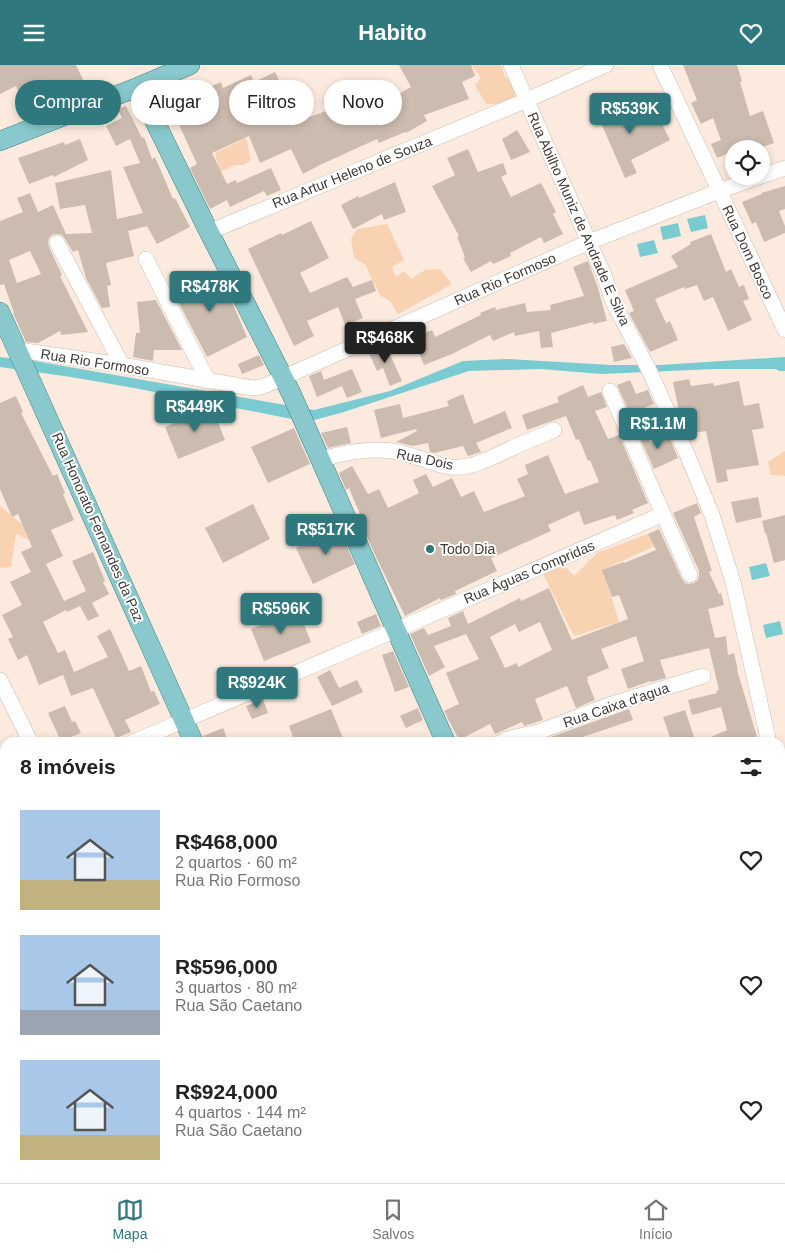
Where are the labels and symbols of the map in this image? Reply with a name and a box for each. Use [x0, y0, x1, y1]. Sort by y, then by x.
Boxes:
pin: R$539K [589, 93, 671, 135]
street label: Rua Abilho Muniz de Andrade E Silva [525, 110, 634, 328]
street label: Rua Artur Heleno de Souza [270, 133, 434, 211]
street label: Rua Dom Bosco [719, 202, 777, 302]
street label: Rua Rio Formoso [452, 249, 559, 309]
pin: R$478K [169, 271, 251, 313]
pin: R$468K [344, 321, 426, 364]
street label: Rua Rio Formoso [40, 346, 151, 379]
pin: R$449K [154, 391, 236, 433]
pin: R$1.1M [617, 407, 699, 450]
street label: Rua Honorato Fernandes da Paz [49, 430, 147, 624]
street label: Rua Dois [395, 445, 455, 473]
pin: R$517K [285, 513, 367, 556]
street label: Rua Águas Compridas [461, 537, 597, 607]
place label: Todo Dia [440, 541, 495, 557]
marker: Todo Dia [424, 543, 436, 555]
pin: R$596K [240, 593, 322, 635]
pin: R$924K [216, 667, 298, 709]
street label: Rua Caixa d'agua [561, 679, 671, 731]

